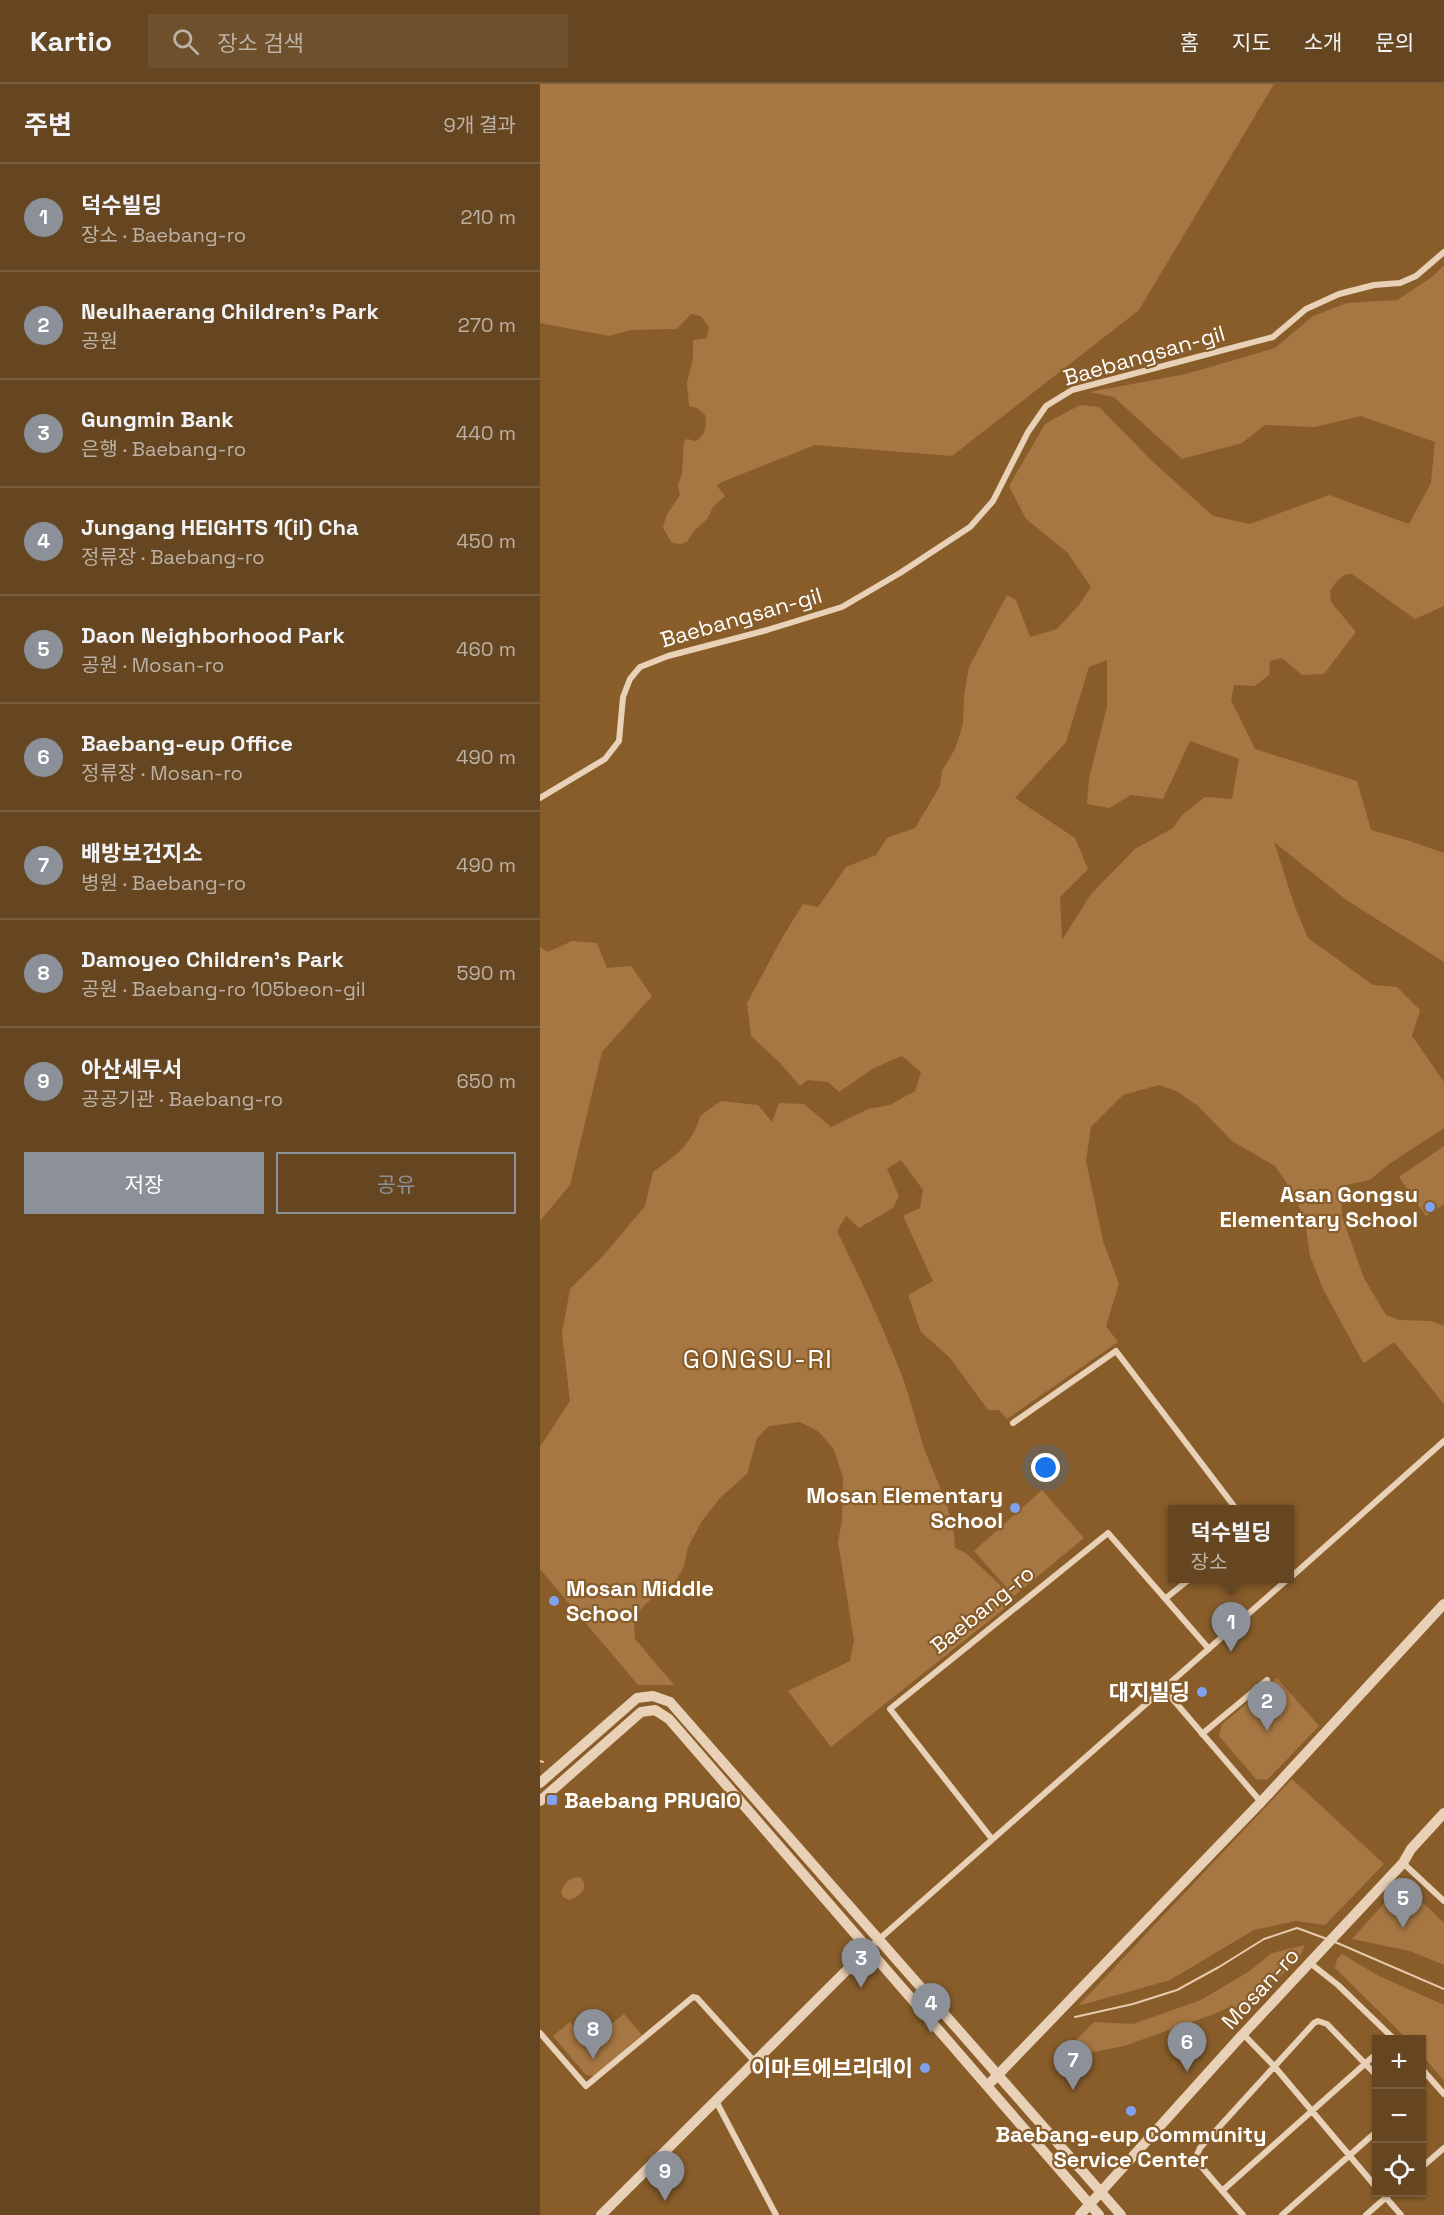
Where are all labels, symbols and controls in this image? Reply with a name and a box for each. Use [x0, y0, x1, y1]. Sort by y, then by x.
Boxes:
search box [148, 14, 568, 68]
text: Kartio [30, 23, 112, 59]
icon: search [169, 25, 202, 58]
text: 장소 검색 [217, 29, 304, 57]
text: 홈 [1180, 29, 1199, 56]
text: 지도 [1232, 29, 1271, 56]
text: 소개 [1304, 29, 1342, 56]
text: 문의 [1375, 29, 1414, 56]
text: 주변 [24, 108, 72, 142]
text: 9개 결과 [443, 112, 516, 138]
text: 덕수빌딩 [81, 191, 162, 219]
text: 1 [39, 204, 48, 230]
text: 210 m [460, 204, 516, 230]
text: 장소 · Baebang-ro [81, 222, 246, 248]
text: Neulhaerang Children's Park [81, 297, 379, 325]
text: 2 [38, 312, 49, 338]
text: 270 m [458, 312, 516, 338]
street label: Baebangsan-gil [1060, 319, 1228, 391]
text: 공원 [81, 328, 118, 354]
text: Gungmin Bank [81, 405, 234, 433]
text: 3 [37, 420, 50, 446]
text: 440 m [456, 420, 516, 446]
text: 은행 · Baebang-ro [81, 436, 246, 462]
text: Jungang HEIGHTS 1(il) Cha [81, 513, 359, 541]
text: 4 [37, 528, 50, 554]
text: 450 m [456, 528, 516, 554]
text: 정류장 · Baebang-ro [81, 544, 265, 570]
street label: Baebangsan-gil [657, 581, 825, 653]
text: Daon Neighborhood Park [81, 621, 345, 649]
text: 5 [38, 636, 50, 662]
text: 460 m [456, 636, 516, 662]
text: 공원 · Mosan-ro [81, 652, 224, 678]
text: Baebang-eup Office [81, 729, 293, 757]
text: 6 [37, 744, 50, 770]
text: 490 m [456, 744, 516, 770]
text: 정류장 · Mosan-ro [81, 760, 243, 786]
text: 배방보건지소 [81, 839, 202, 867]
text: 7 [38, 852, 49, 878]
text: 490 m [456, 852, 516, 878]
text: 병원 · Baebang-ro [81, 870, 246, 896]
text: Damoyeo Children's Park [81, 945, 344, 973]
text: 8 [38, 960, 50, 986]
text: 590 m [457, 960, 516, 986]
text: 공원 · Baebang-ro 105beon-gil [81, 976, 366, 1002]
text: 아산세무서 [81, 1055, 182, 1083]
text: 9 [37, 1068, 50, 1094]
text: 650 m [457, 1068, 516, 1094]
text: 공공기관 · Baebang-ro [81, 1086, 283, 1112]
button: 저장 [24, 1152, 264, 1214]
button: 공유 [276, 1152, 516, 1214]
place label: Asan Gongsu Elementary School [1219, 1180, 1418, 1233]
marker: Asan Gongsu Elementary School [1423, 1200, 1437, 1214]
district label: GONGSU-RI [683, 1342, 833, 1376]
your location [1031, 1453, 1060, 1482]
place label: Mosan Elementary School [806, 1481, 1003, 1534]
marker: Mosan Elementary School [1008, 1501, 1022, 1515]
popup [1168, 1505, 1294, 1583]
text: 덕수빌딩 [1191, 1518, 1271, 1546]
text: 장소 [1191, 1549, 1227, 1575]
street label: Baebang-ro [924, 1559, 1040, 1659]
place label: Mosan Middle School [566, 1574, 714, 1627]
marker: Mosan Middle School [547, 1594, 561, 1608]
pin: 1 [1212, 1602, 1250, 1652]
place label: 대지빌딩 [1109, 1678, 1190, 1706]
pin: 2 [1248, 1682, 1286, 1731]
marker: 대지빌딩 [1195, 1685, 1209, 1699]
place label: Baebang PRUGIO [564, 1786, 741, 1814]
marker: Baebang PRUGIO [545, 1793, 559, 1807]
pin: 5 [1384, 1878, 1422, 1928]
pin: 3 [842, 1938, 880, 1988]
street label: Mosan-ro [1215, 1941, 1305, 2035]
pin: 4 [912, 1984, 950, 2033]
pin: 8 [574, 2010, 612, 2059]
pin: 6 [1168, 2022, 1206, 2072]
map controls [1372, 2035, 1426, 2197]
button: + [1372, 2035, 1426, 2089]
pin: 7 [1054, 2040, 1092, 2090]
place label: 이마트에브리데이 [751, 2054, 913, 2082]
marker: 이마트에브리데이 [918, 2061, 932, 2075]
button: − [1372, 2089, 1426, 2143]
marker: Baebang-eup Community Service Center [1124, 2104, 1138, 2118]
place label: Baebang-eup Community Service Center [995, 2120, 1267, 2173]
button: locate [1372, 2143, 1426, 2197]
pin: 9 [646, 2152, 684, 2201]

